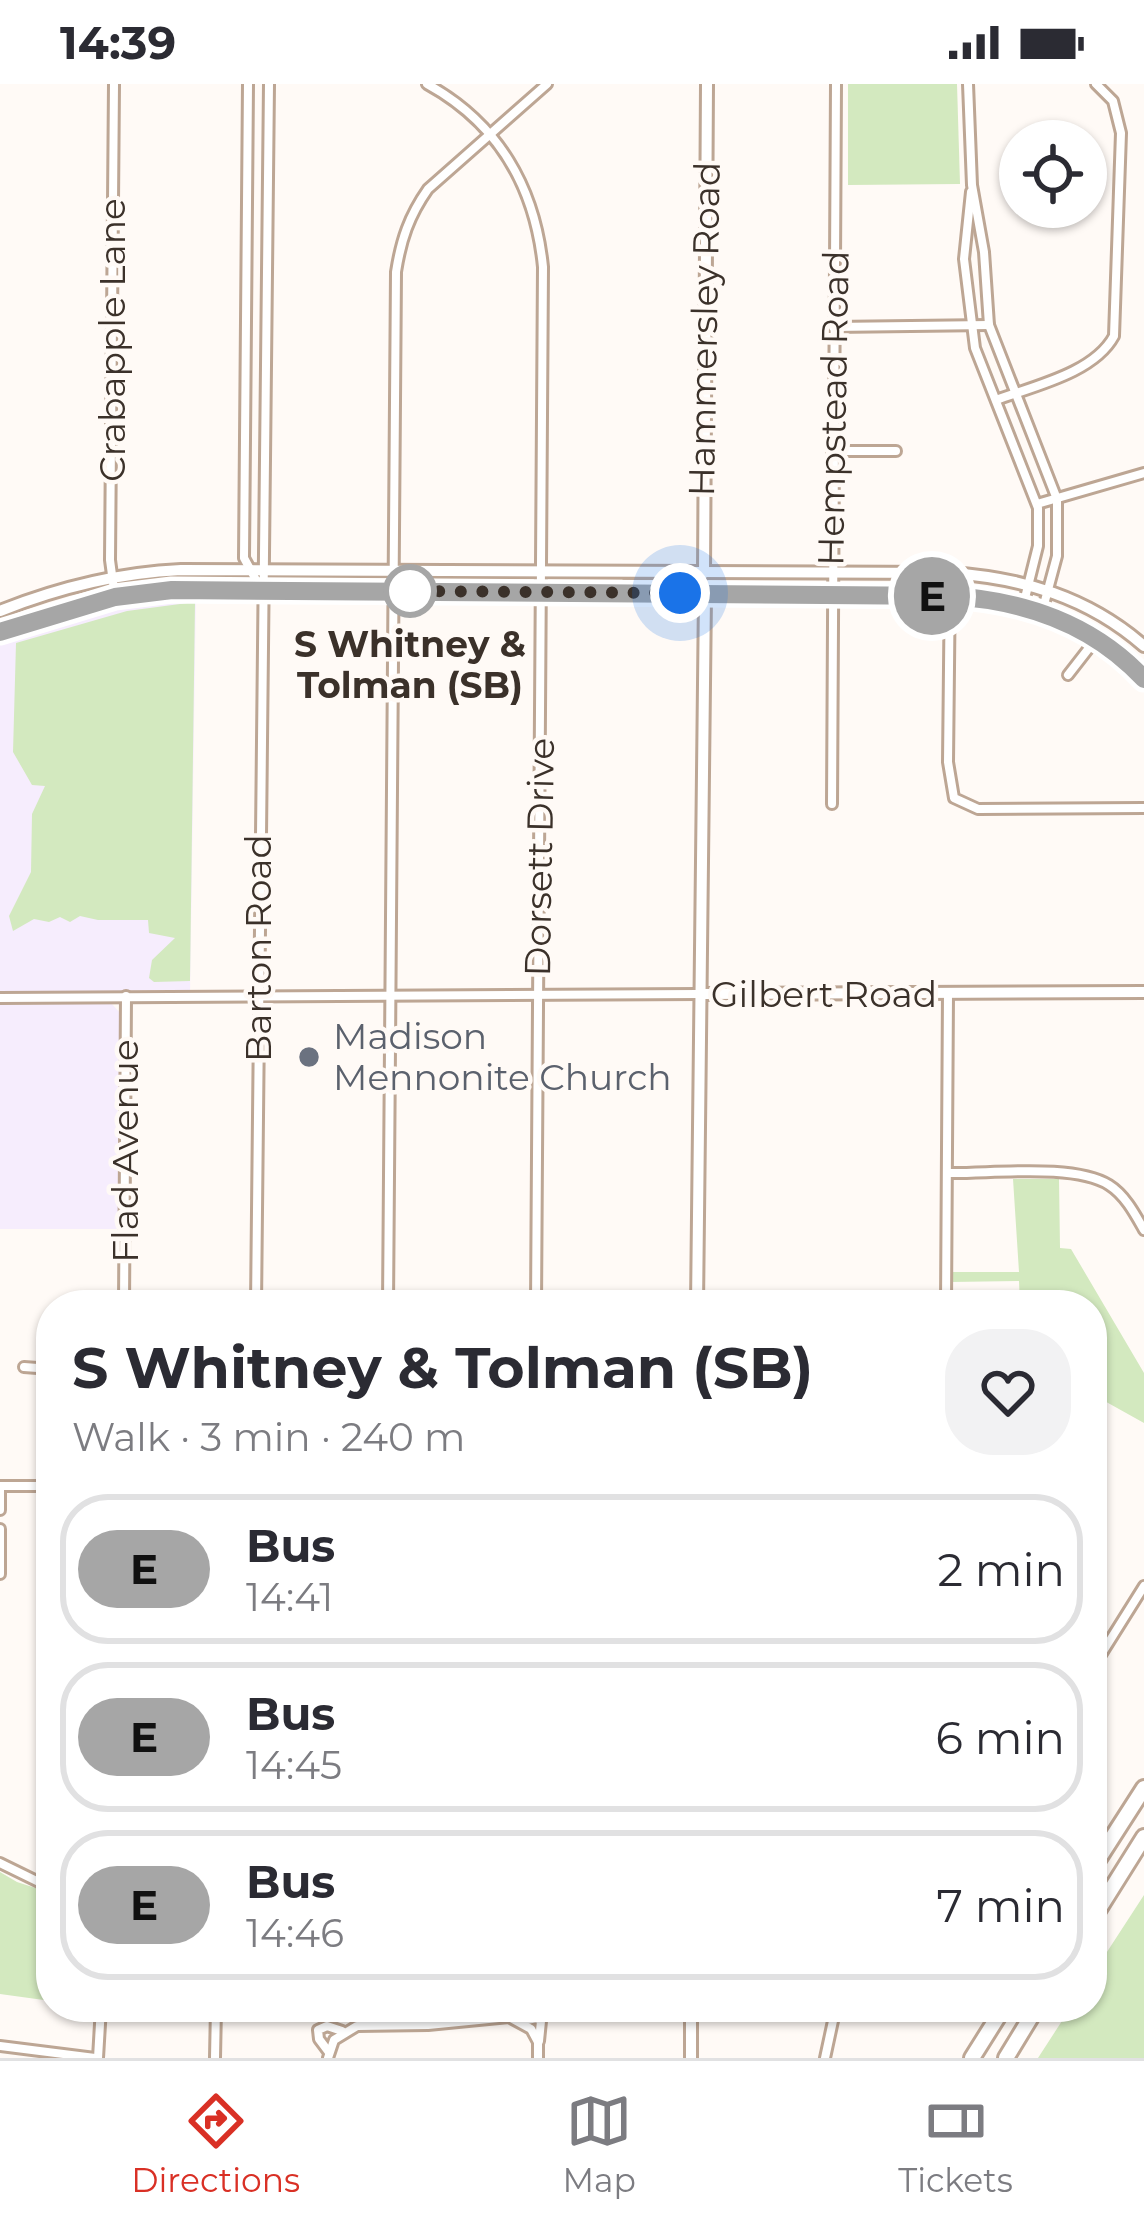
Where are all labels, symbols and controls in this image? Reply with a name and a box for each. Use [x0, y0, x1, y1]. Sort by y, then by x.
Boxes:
text: 14:39 [60, 15, 176, 70]
map controls [999, 120, 1107, 228]
button: locate [999, 120, 1107, 228]
street label: Hammersley Road [679, 161, 729, 497]
street label: Crabapple Lane [90, 198, 134, 482]
street label: Hempstead Road [808, 250, 858, 566]
line badge: E [893, 557, 971, 635]
your location [650, 563, 710, 623]
marker: S Whitney & Tolman (SB) [385, 566, 435, 616]
text: E [918, 570, 946, 622]
place label: S Whitney & Tolman (SB) [294, 622, 526, 707]
street label: Dorsett Drive [515, 737, 563, 977]
street label: Barton Road [236, 834, 280, 1062]
street label: Gilbert Road [711, 972, 937, 1016]
place label: Madison Mennonite Church [333, 1014, 672, 1099]
street label: Flad Avenue [103, 1039, 147, 1263]
marker: Madison Mennonite Church [296, 1044, 322, 1070]
button: heart [945, 1329, 1071, 1455]
text: S Whitney & Tolman (SB) [72, 1333, 813, 1402]
text: Walk · 3 min · 240 m [72, 1413, 465, 1461]
text: Bus [246, 1518, 335, 1573]
text: 2 min [937, 1542, 1065, 1597]
text: E [130, 1543, 158, 1595]
text: 14:41 [246, 1573, 333, 1621]
text: Bus [246, 1686, 335, 1741]
text: 6 min [936, 1710, 1065, 1765]
text: E [130, 1711, 158, 1763]
text: 14:45 [246, 1741, 342, 1789]
text: Bus [246, 1854, 335, 1909]
text: 7 min [936, 1878, 1065, 1933]
text: E [130, 1879, 158, 1931]
text: 14:46 [246, 1909, 344, 1957]
tab: Directions [131, 2088, 300, 2200]
tab: Map [563, 2088, 636, 2200]
tab: Tickets [898, 2088, 1013, 2200]

